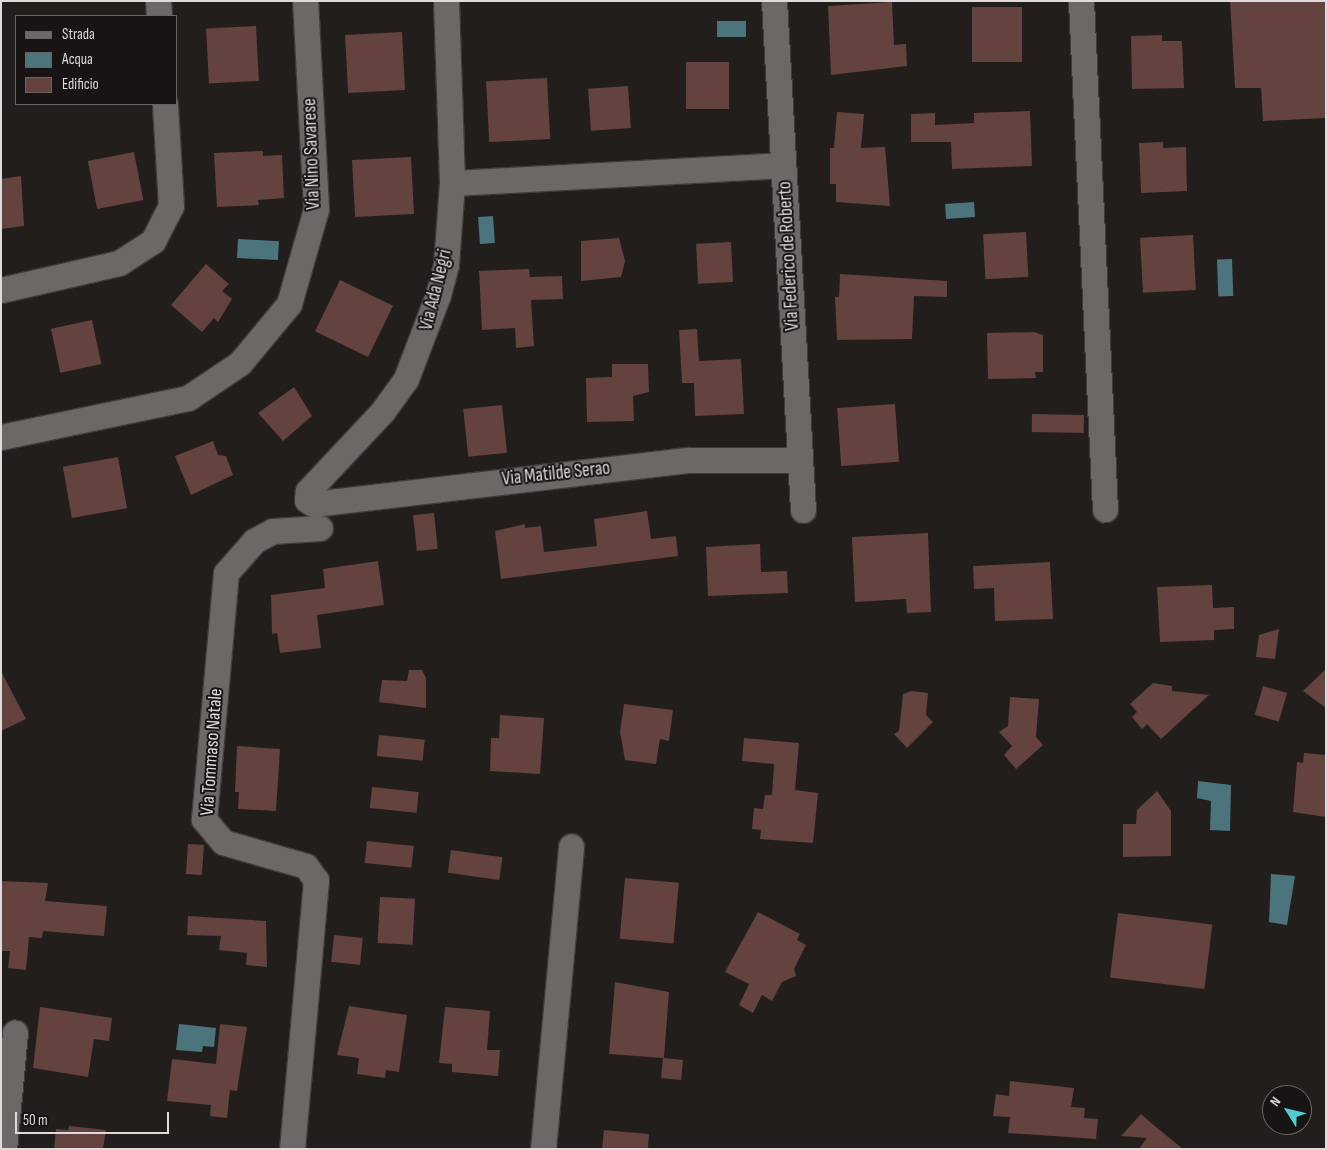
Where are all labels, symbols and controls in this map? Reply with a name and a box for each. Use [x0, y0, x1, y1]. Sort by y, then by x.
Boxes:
legend [15, 15, 178, 105]
text: Strada [62, 25, 95, 44]
text: Acqua [62, 50, 93, 69]
text: Edificio [62, 75, 99, 94]
street label: Via Nino Savarese [299, 98, 325, 210]
street label: Via Federico de Roberto [774, 181, 804, 331]
street label: Via Ada Negri [415, 247, 457, 333]
street label: Via Matilde Serao [501, 457, 611, 491]
street label: Via Tommaso Natale [196, 688, 228, 816]
north arrow [1262, 1085, 1312, 1135]
text: N [1266, 1093, 1284, 1110]
scale bar [18, 1102, 171, 1134]
text: 50 m [23, 1111, 48, 1130]

